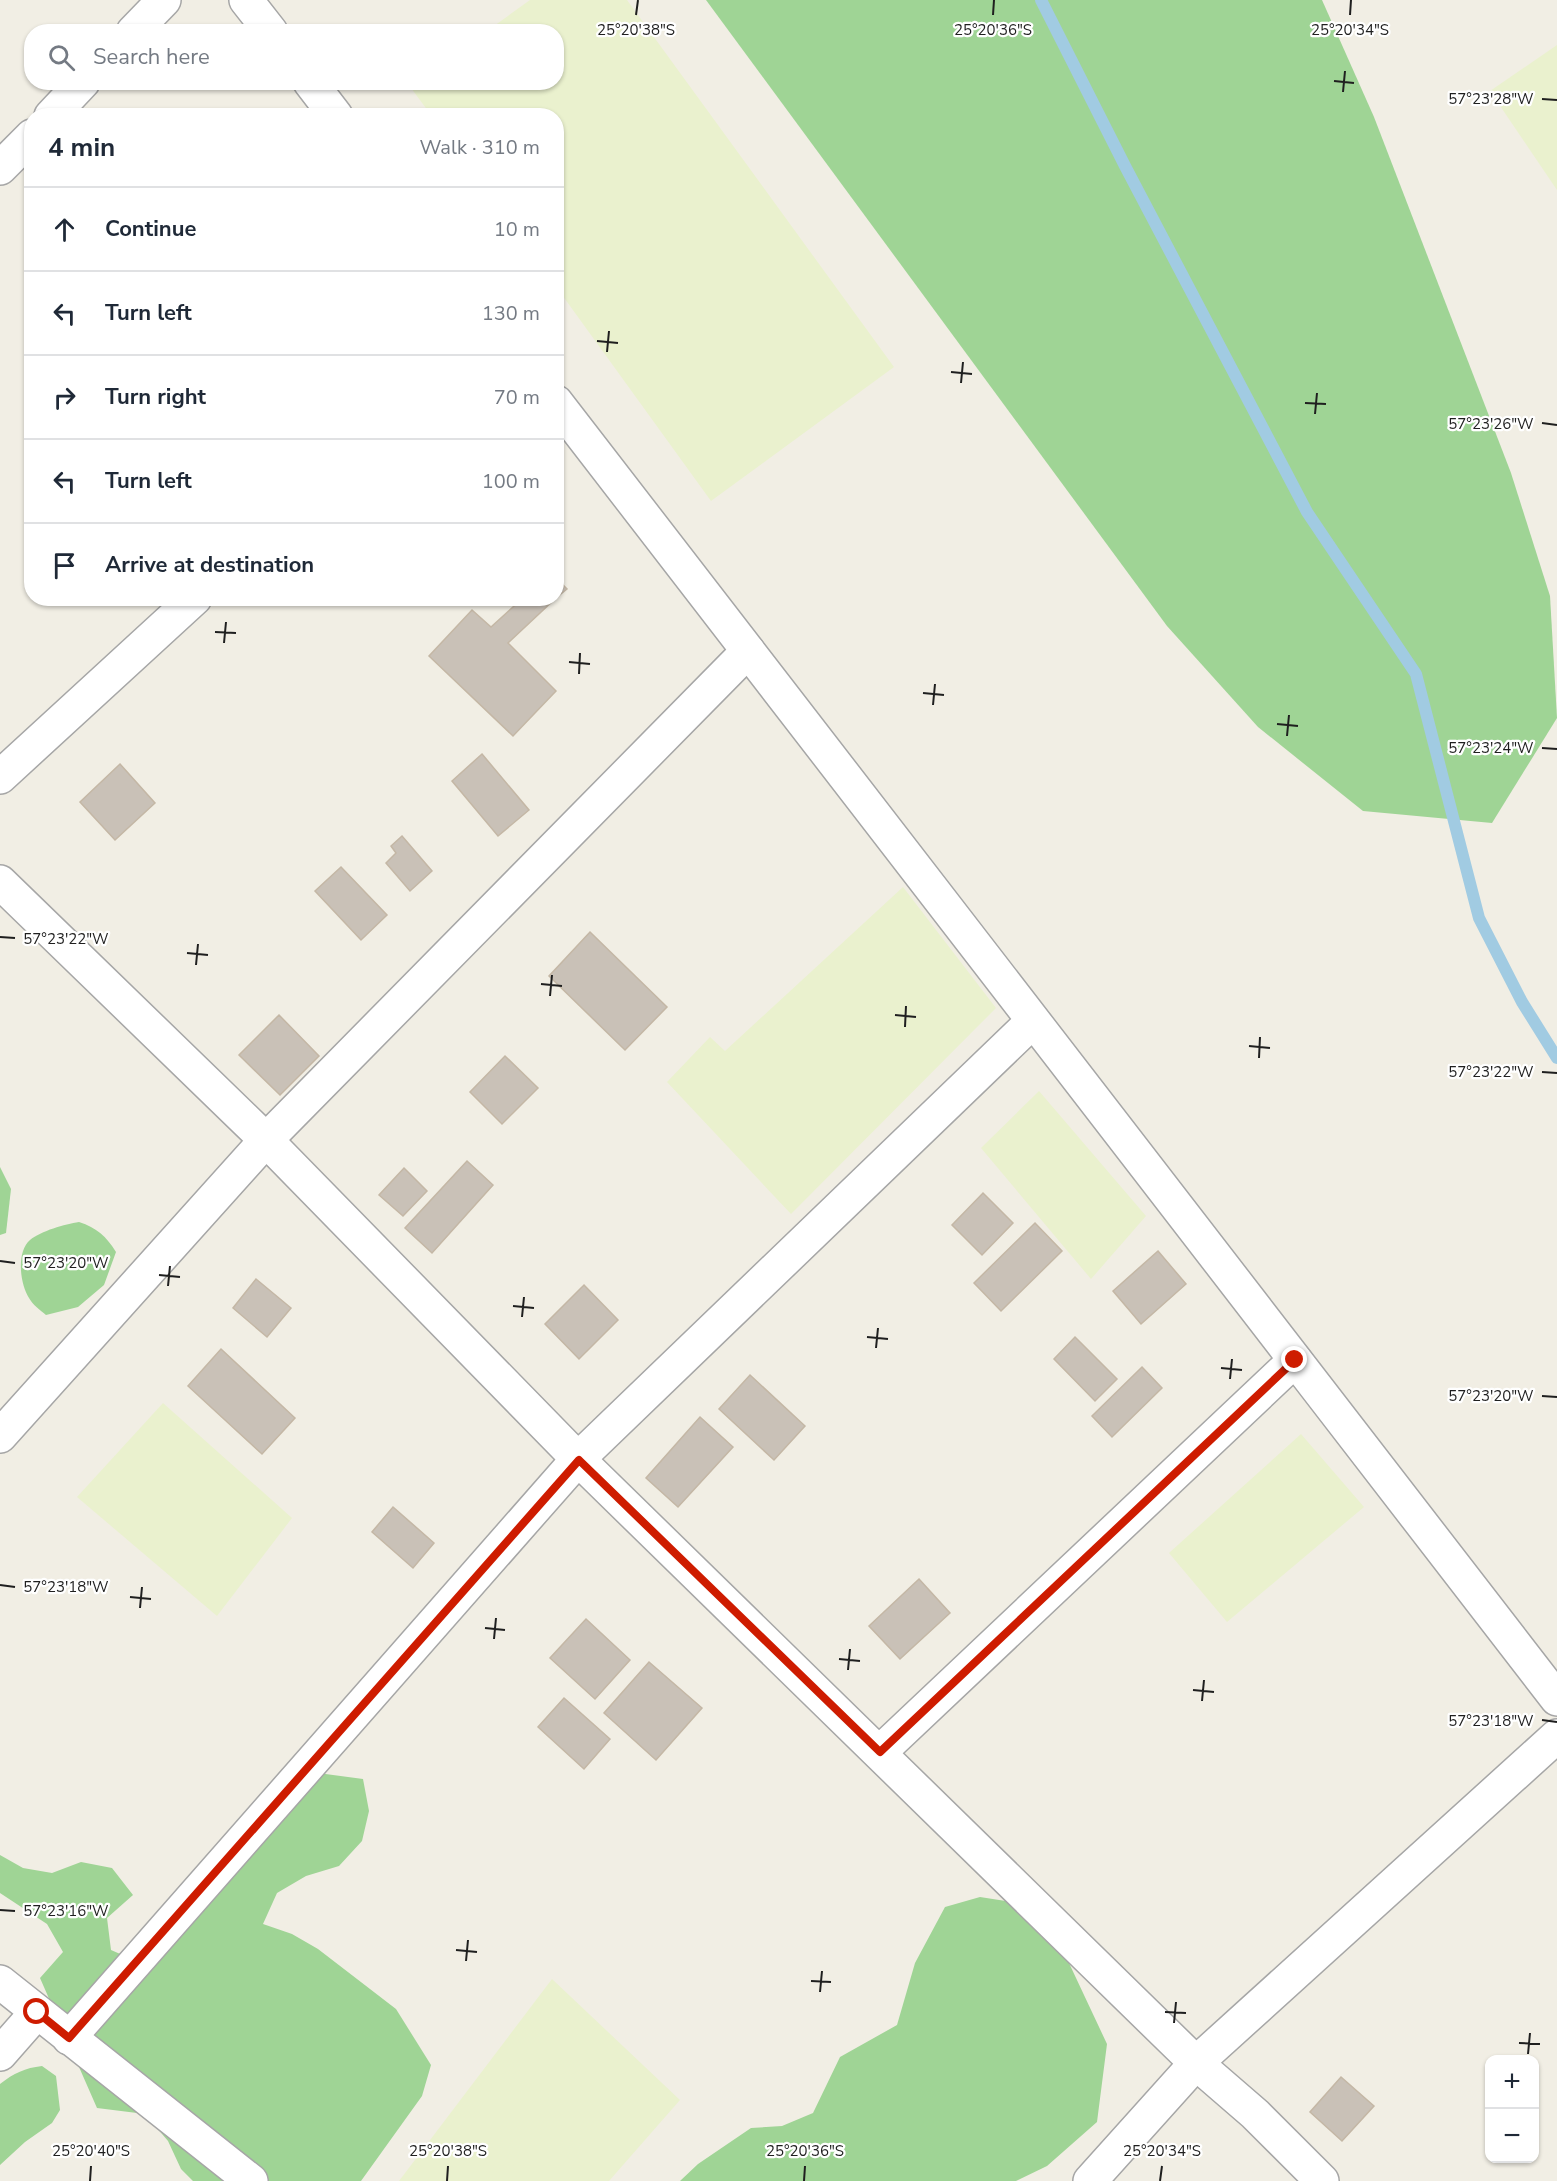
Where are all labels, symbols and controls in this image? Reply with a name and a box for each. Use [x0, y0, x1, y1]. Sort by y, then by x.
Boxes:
text: 25°20'38"S [597, 20, 675, 40]
text: 25°20'36"S [954, 20, 1032, 40]
text: 25°20'34"S [1311, 20, 1389, 40]
search box [24, 24, 564, 90]
icon: search [45, 41, 78, 74]
text: Search here [93, 42, 210, 72]
text: 57°23'28"W [1448, 89, 1534, 109]
text: 4 min [48, 130, 115, 165]
text: Walk · 310 m [420, 134, 540, 161]
icon: ahead [48, 213, 81, 246]
text: Continue [105, 214, 196, 244]
text: 10 m [494, 216, 540, 243]
icon: left [48, 297, 81, 330]
text: Turn left [105, 298, 192, 328]
text: 130 m [482, 300, 540, 327]
icon: right [48, 381, 81, 414]
text: Turn right [105, 382, 206, 412]
text: 70 m [494, 384, 540, 411]
text: 57°23'26"W [1448, 414, 1534, 434]
icon: left [48, 465, 81, 498]
text: Turn left [105, 466, 192, 496]
text: 100 m [482, 468, 540, 495]
icon: arrive [48, 549, 81, 582]
text: Arrive at destination [105, 550, 314, 580]
text: 57°23'24"W [1448, 738, 1534, 758]
text: 57°23'22"W [23, 929, 109, 949]
text: 57°23'22"W [1448, 1062, 1534, 1082]
text: 57°23'20"W [23, 1253, 109, 1273]
route end [1281, 1346, 1307, 1372]
text: 57°23'20"W [1448, 1386, 1534, 1406]
text: 57°23'18"W [23, 1577, 109, 1597]
text: 57°23'18"W [1448, 1711, 1534, 1731]
text: 57°23'16"W [23, 1901, 109, 1921]
route start [23, 1998, 49, 2024]
map controls [1485, 2055, 1539, 2163]
button: + [1485, 2055, 1539, 2109]
button: − [1485, 2109, 1539, 2163]
text: 25°20'40"S [52, 2141, 130, 2161]
text: 25°20'38"S [409, 2141, 487, 2161]
text: 25°20'36"S [766, 2141, 844, 2161]
text: 25°20'34"S [1123, 2141, 1201, 2161]

